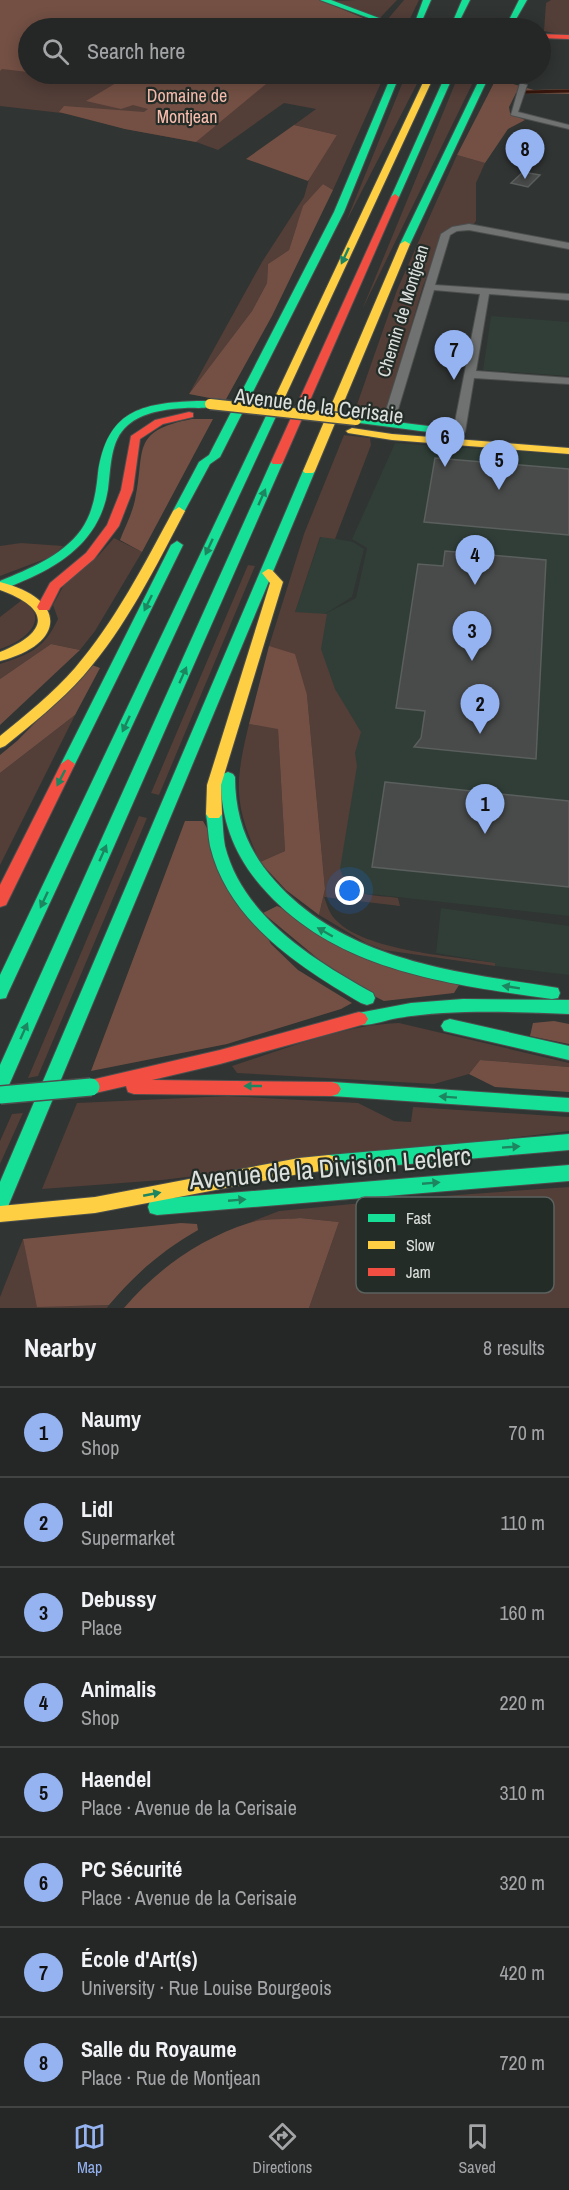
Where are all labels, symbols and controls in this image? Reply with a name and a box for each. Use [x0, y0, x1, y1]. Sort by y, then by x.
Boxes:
search box [18, 18, 551, 84]
icon: search [39, 35, 72, 68]
text: Search here [87, 36, 185, 66]
park label: Domaine de Montjean [147, 83, 227, 129]
pin: 8 [506, 130, 544, 179]
street label: Chemin de Montjean [371, 242, 435, 380]
one-way arrow [341, 248, 350, 265]
pin: 7 [434, 330, 474, 380]
street label: Avenue de la Cerisaie [232, 381, 405, 430]
pin: 6 [426, 418, 464, 467]
pin: 5 [480, 440, 518, 490]
one-way arrow [258, 488, 267, 506]
pin: 4 [456, 536, 494, 585]
one-way arrow [205, 539, 214, 556]
one-way arrow [144, 595, 153, 612]
pin: 3 [452, 612, 492, 661]
one-way arrow [178, 667, 187, 684]
pin: 2 [460, 684, 500, 734]
one-way arrow [122, 715, 131, 732]
one-way arrow [57, 769, 67, 787]
pin: 1 [466, 784, 504, 834]
one-way arrow [99, 845, 108, 862]
your location [335, 876, 364, 905]
one-way arrow [39, 892, 48, 909]
one-way arrow [317, 927, 334, 937]
one-way arrow [502, 982, 521, 991]
one-way arrow [19, 1022, 29, 1040]
one-way arrow [244, 1081, 263, 1091]
one-way arrow [438, 1092, 457, 1102]
street label: Avenue de la Division Leclerc [187, 1138, 472, 1197]
one-way arrow [502, 1142, 521, 1151]
one-way arrow [422, 1178, 441, 1188]
one-way arrow [143, 1189, 162, 1198]
one-way arrow [227, 1195, 246, 1205]
legend [356, 1197, 554, 1293]
text: Fast [406, 1207, 431, 1229]
text: Slow [406, 1234, 435, 1256]
text: Jam [406, 1261, 431, 1283]
text: Nearby [24, 1330, 96, 1365]
text: 8 results [483, 1334, 545, 1361]
text: Naumy [81, 1404, 141, 1434]
text: 1 [39, 1419, 48, 1446]
text: 70 m [509, 1419, 545, 1446]
text: Shop [81, 1434, 119, 1461]
text: Lidl [81, 1494, 113, 1524]
text: 2 [39, 1509, 48, 1536]
text: 110 m [501, 1509, 545, 1536]
text: Supermarket [81, 1524, 175, 1551]
text: Debussy [81, 1584, 156, 1614]
text: 3 [39, 1599, 48, 1626]
text: 160 m [499, 1599, 545, 1626]
text: Place [81, 1614, 122, 1641]
text: Animalis [81, 1674, 156, 1704]
text: 4 [39, 1689, 48, 1716]
text: 220 m [499, 1689, 545, 1716]
text: Shop [81, 1704, 119, 1731]
text: Haendel [81, 1764, 151, 1794]
text: 5 [39, 1779, 48, 1806]
text: 310 m [499, 1779, 545, 1806]
text: Place · Avenue de la Cerisaie [81, 1794, 297, 1821]
text: PC Sécurité [81, 1854, 182, 1884]
text: 6 [39, 1869, 48, 1896]
text: 320 m [499, 1869, 545, 1896]
text: Place · Avenue de la Cerisaie [81, 1884, 297, 1911]
text: École d'Art(s) [81, 1944, 198, 1974]
text: 7 [39, 1959, 48, 1986]
text: 420 m [499, 1959, 545, 1986]
text: University · Rue Louise Bourgeois [81, 1974, 332, 2001]
text: Salle du Royaume [81, 2034, 236, 2064]
text: 8 [39, 2049, 48, 2076]
text: 720 m [499, 2049, 545, 2076]
text: Place · Rue de Montjean [81, 2064, 261, 2091]
tab: Map [73, 2120, 106, 2178]
tab: Directions [252, 2120, 312, 2178]
tab: Saved [459, 2120, 496, 2178]

